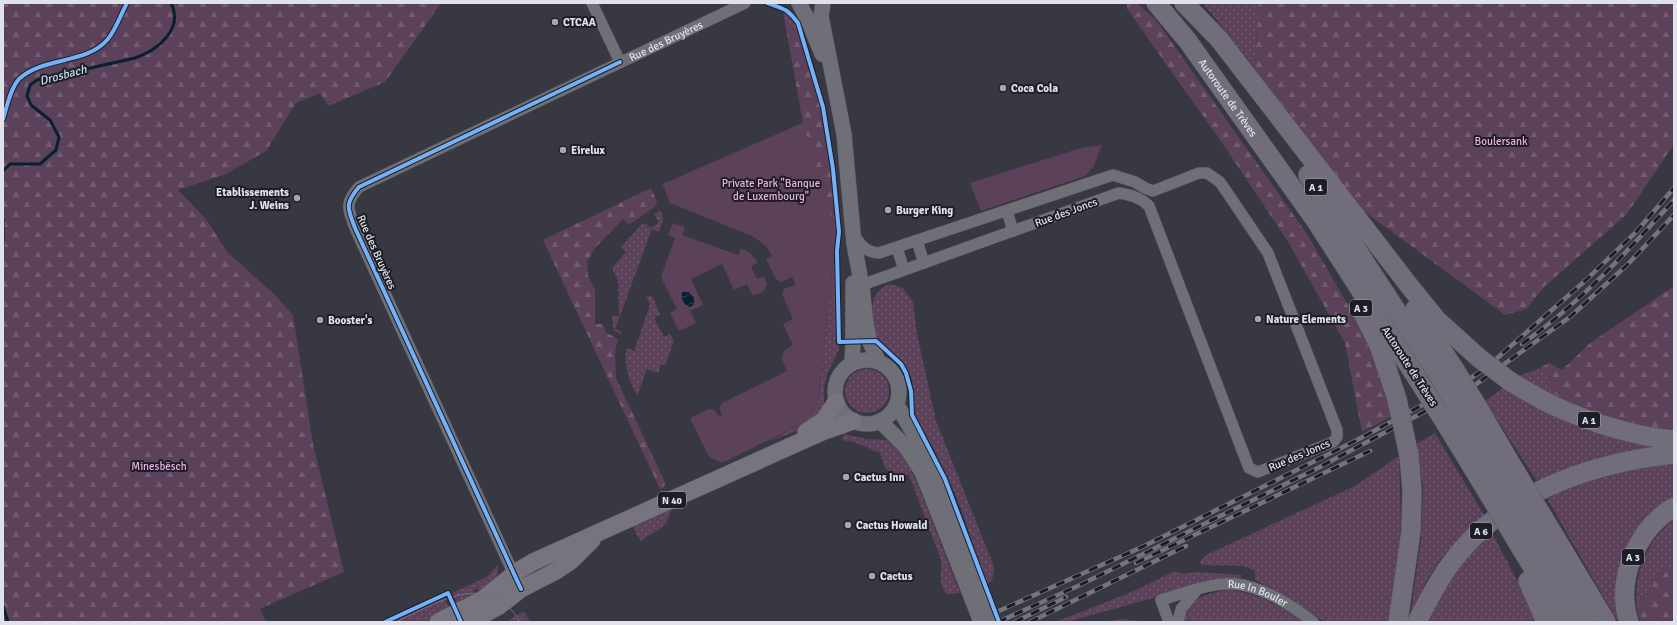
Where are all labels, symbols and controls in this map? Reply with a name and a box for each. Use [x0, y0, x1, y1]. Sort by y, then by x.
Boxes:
place label: CTCAA [563, 16, 596, 29]
marker: CTCAA [550, 17, 560, 27]
street label: Rue des Bruyères [627, 18, 705, 64]
street label: Autoroute de Trèves [1195, 56, 1260, 139]
water label: Drosbach [38, 62, 89, 89]
place label: Coca Cola [1011, 82, 1059, 95]
marker: Coca Cola [998, 83, 1008, 93]
park label: Boulersank [1475, 135, 1528, 148]
place label: Eirelux [571, 144, 606, 157]
marker: Eirelux [558, 145, 568, 155]
park label: Private Park "Banque de Luxembourg" [722, 177, 820, 203]
road number: A 1 [1305, 179, 1327, 195]
place label: Etablissements J. Weins [216, 186, 289, 212]
marker: Etablissements J. Weins [292, 193, 302, 203]
street label: Rue des Joncs [1033, 195, 1099, 230]
place label: Burger King [896, 204, 953, 217]
marker: Burger King [883, 205, 893, 215]
street label: Rue des Bruyères [354, 213, 399, 292]
road number: A 3 [1350, 300, 1372, 316]
place label: Nature Elements [1266, 313, 1346, 326]
place label: Booster's [328, 314, 373, 327]
marker: Nature Elements [1253, 314, 1263, 324]
marker: Booster's [315, 315, 325, 325]
street label: Autoroute de Trèves [1379, 324, 1440, 409]
road number: A 1 [1578, 412, 1600, 428]
street label: Rue des Joncs [1267, 437, 1332, 474]
park label: Minesbësch [131, 460, 187, 473]
place label: Cactus Inn [854, 471, 904, 484]
marker: Cactus Inn [841, 472, 851, 482]
road number: N 40 [658, 492, 686, 508]
place label: Cactus Howald [856, 519, 928, 532]
marker: Cactus Howald [843, 520, 853, 530]
road number: A 6 [1470, 523, 1492, 539]
road number: A 3 [1622, 549, 1644, 565]
place label: Cactus [880, 570, 913, 583]
marker: Cactus [867, 571, 877, 581]
street label: Rue In Bouler [1228, 578, 1290, 610]

